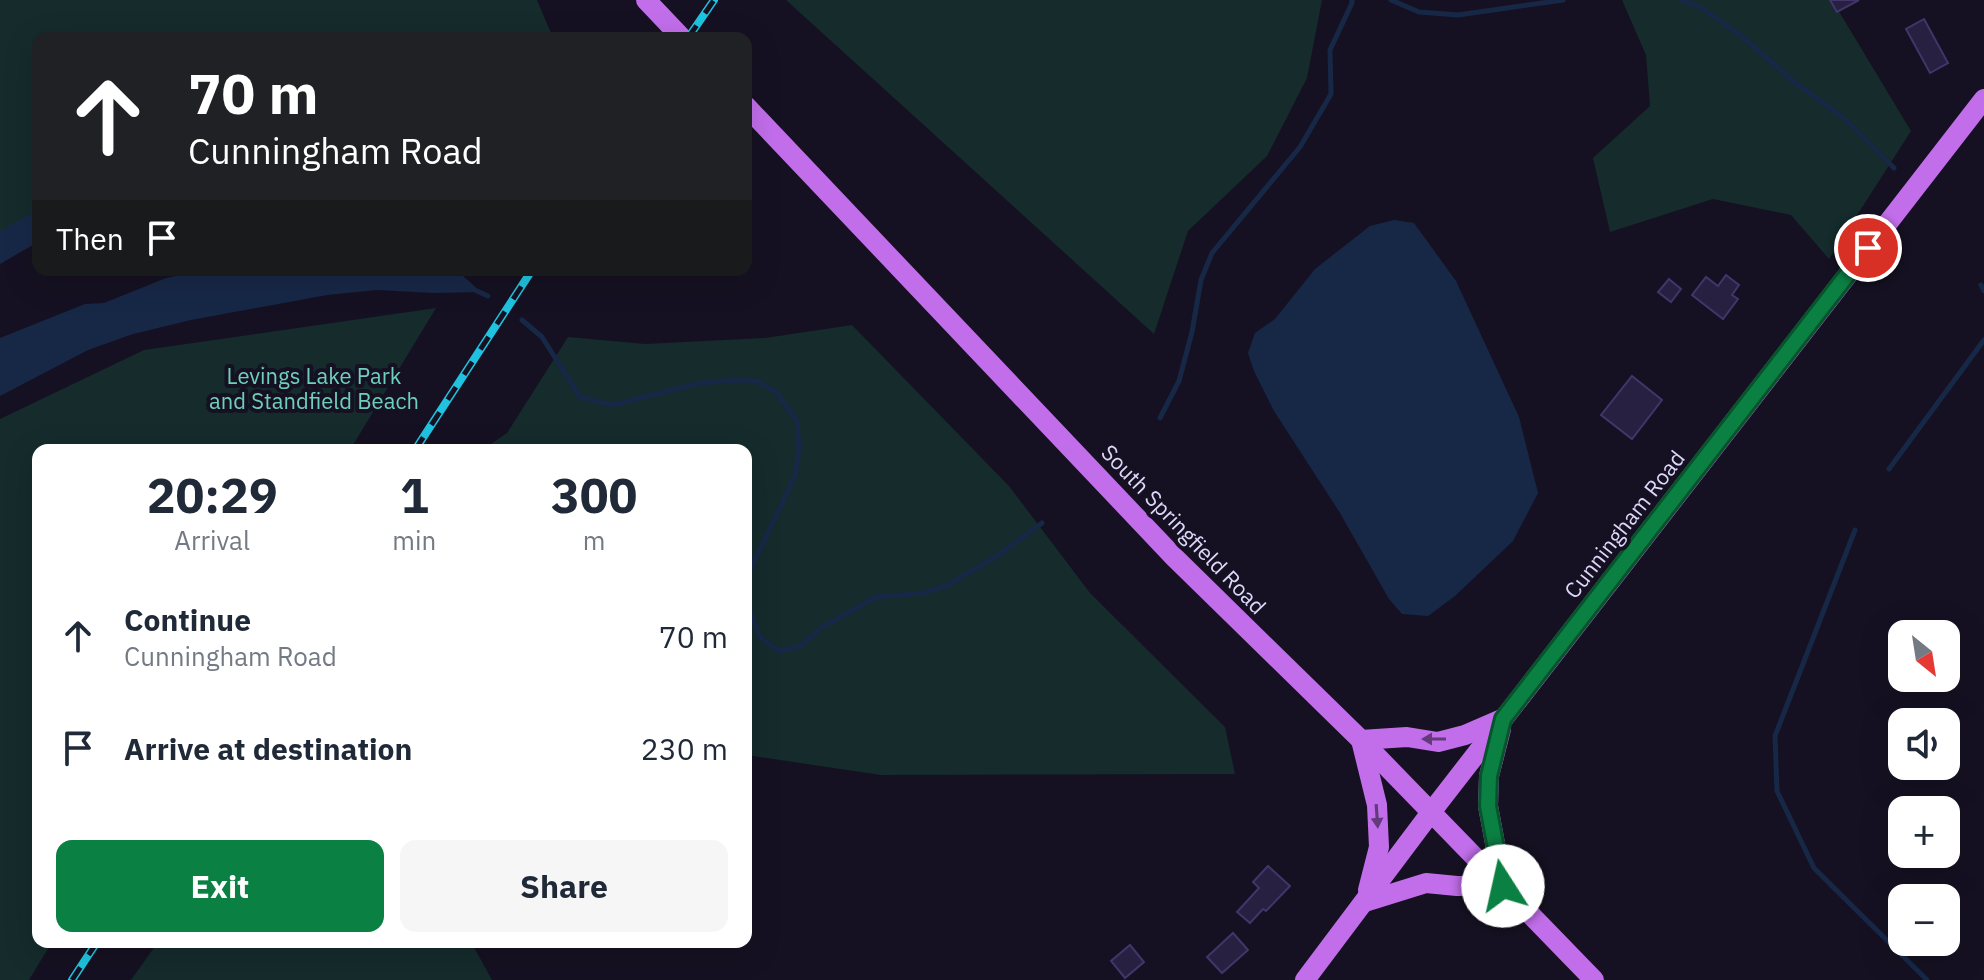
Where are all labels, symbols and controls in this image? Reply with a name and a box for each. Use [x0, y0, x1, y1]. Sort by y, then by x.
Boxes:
text: 70 m [188, 57, 318, 129]
icon: ahead [56, 64, 160, 168]
text: Cunningham Road [188, 127, 483, 174]
pin [1834, 214, 1902, 282]
icon: arrive [140, 216, 184, 260]
text: Then [56, 219, 124, 258]
icon: arrive [1846, 226, 1890, 270]
park label: Levings Lake Park and Standfield Beach [209, 361, 419, 415]
street label: South Springfield Road [1095, 438, 1273, 620]
street label: Cunningham Road [1557, 444, 1691, 604]
text: 20:29 [147, 464, 278, 526]
text: 1 [400, 464, 429, 526]
text: 300 [551, 464, 637, 526]
text: Arrival [174, 523, 250, 557]
text: min [392, 523, 436, 557]
text: m [583, 523, 605, 557]
text: Continue [124, 600, 251, 639]
icon: ahead [56, 614, 100, 658]
text: 70 m [659, 617, 728, 656]
north arrow [1888, 620, 1960, 692]
map controls [1888, 620, 1960, 956]
text: Cunningham Road [124, 639, 337, 673]
button: sound [1888, 708, 1960, 780]
icon: arrive [56, 726, 100, 770]
text: Arrive at destination [124, 729, 412, 768]
text: 230 m [641, 729, 728, 768]
one-way arrow [1421, 733, 1446, 745]
button: + [1888, 796, 1960, 868]
one-way arrow [1371, 804, 1384, 829]
button: Exit [56, 840, 384, 932]
button: Share [400, 840, 728, 932]
position arrow [1461, 844, 1545, 928]
button: − [1888, 884, 1960, 956]

